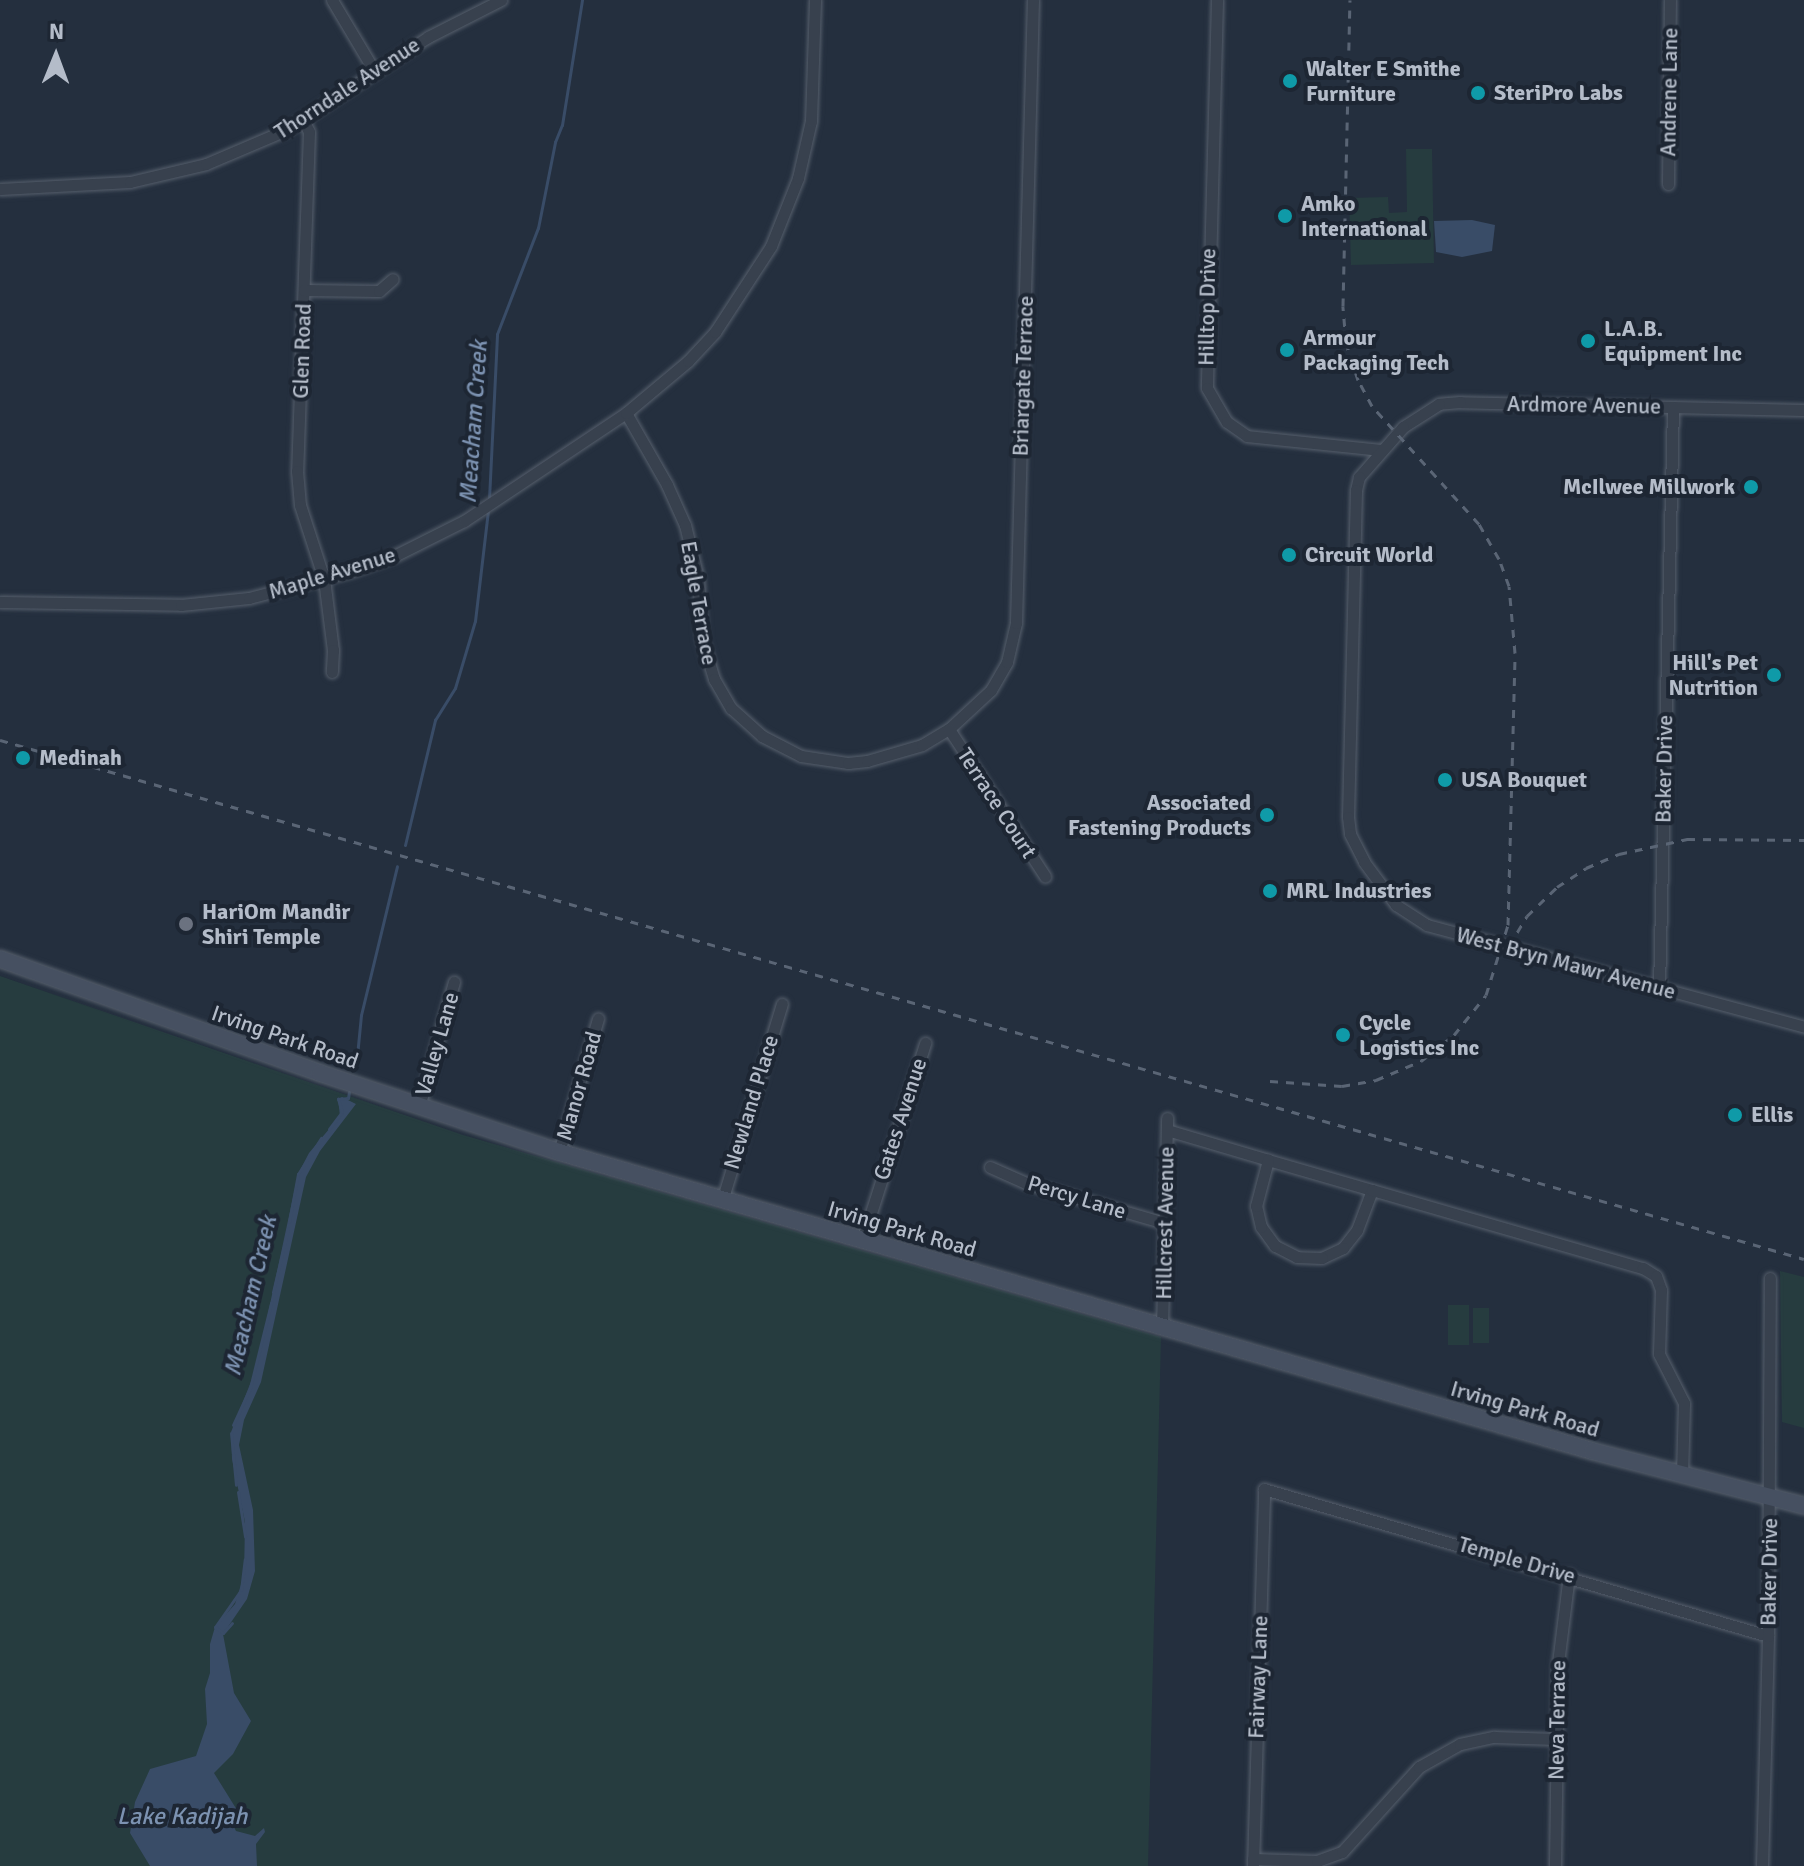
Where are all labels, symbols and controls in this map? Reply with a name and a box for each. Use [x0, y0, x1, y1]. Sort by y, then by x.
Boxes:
north arrow [16, 16, 96, 96]
text: N [49, 18, 64, 45]
street label: Andrene Lane [1655, 27, 1683, 157]
street label: Thorndale Avenue [269, 31, 425, 145]
place label: Walter E Smithe Furniture [1306, 55, 1461, 106]
marker: Walter E Smithe Furniture [1281, 72, 1299, 90]
place label: SteriPro Labs [1494, 80, 1623, 106]
marker: SteriPro Labs [1469, 84, 1487, 102]
place label: Amko International [1301, 190, 1427, 242]
marker: Amko International [1276, 207, 1294, 225]
street label: Hilltop Drive [1193, 248, 1221, 366]
street label: Briargate Terrace [1007, 295, 1039, 457]
street label: Glen Road [287, 303, 317, 399]
place label: L.A.B. Equipment Inc [1604, 315, 1742, 366]
place label: Armour Packaging Tech [1303, 324, 1449, 376]
marker: L.A.B. Equipment Inc [1579, 332, 1597, 350]
water label: Meacham Creek [454, 340, 494, 504]
marker: Armour Packaging Tech [1278, 341, 1296, 359]
street label: Ardmore Avenue [1507, 390, 1661, 420]
place label: McIlwee Millwork [1563, 474, 1735, 500]
marker: McIlwee Millwork [1742, 478, 1760, 496]
street label: Eagle Terrace [675, 539, 723, 667]
street label: Maple Avenue [265, 541, 399, 605]
place label: Circuit World [1305, 542, 1433, 568]
marker: Circuit World [1280, 546, 1298, 564]
place label: Hill's Pet Nutrition [1668, 649, 1758, 700]
marker: Hill's Pet Nutrition [1765, 666, 1783, 684]
street label: Baker Drive [1650, 715, 1678, 823]
street label: Terrace Court [952, 743, 1042, 863]
place label: Medinah [39, 745, 122, 771]
marker: Medinah [14, 749, 32, 767]
place label: USA Bouquet [1461, 767, 1587, 793]
marker: USA Bouquet [1436, 771, 1454, 789]
place label: Associated Fastening Products [1068, 789, 1251, 840]
marker: Associated Fastening Products [1258, 806, 1276, 824]
place label: MRL Industries [1286, 878, 1431, 904]
marker: MRL Industries [1261, 882, 1279, 900]
place label: HariOm Mandir Shiri Temple [202, 898, 350, 950]
marker: HariOm Mandir Shiri Temple [177, 915, 195, 933]
street label: West Bryn Mawr Avenue [1453, 921, 1679, 1005]
street label: Valley Lane [410, 989, 464, 1099]
street label: Irving Park Road [208, 1000, 362, 1074]
place label: Cycle Logistics Inc [1359, 1009, 1479, 1060]
marker: Cycle Logistics Inc [1334, 1026, 1352, 1044]
street label: Manor Road [551, 1028, 607, 1144]
street label: Newland Place [718, 1032, 784, 1172]
street label: Gates Avenue [868, 1055, 932, 1183]
place label: Ellis [1751, 1102, 1793, 1128]
marker: Ellis [1726, 1106, 1744, 1124]
street label: Hillcrest Avenue [1150, 1146, 1180, 1300]
street label: Percy Lane [1025, 1170, 1129, 1224]
street label: Irving Park Road [825, 1195, 979, 1263]
water label: Meacham Creek [219, 1213, 283, 1379]
street label: Irving Park Road [1448, 1375, 1602, 1443]
street label: Baker Drive [1755, 1518, 1783, 1626]
street label: Temple Drive [1455, 1531, 1579, 1589]
street label: Fairway Lane [1243, 1615, 1273, 1739]
street label: Neva Terrace [1543, 1660, 1571, 1780]
water label: Lake Kadijah [117, 1803, 247, 1831]

